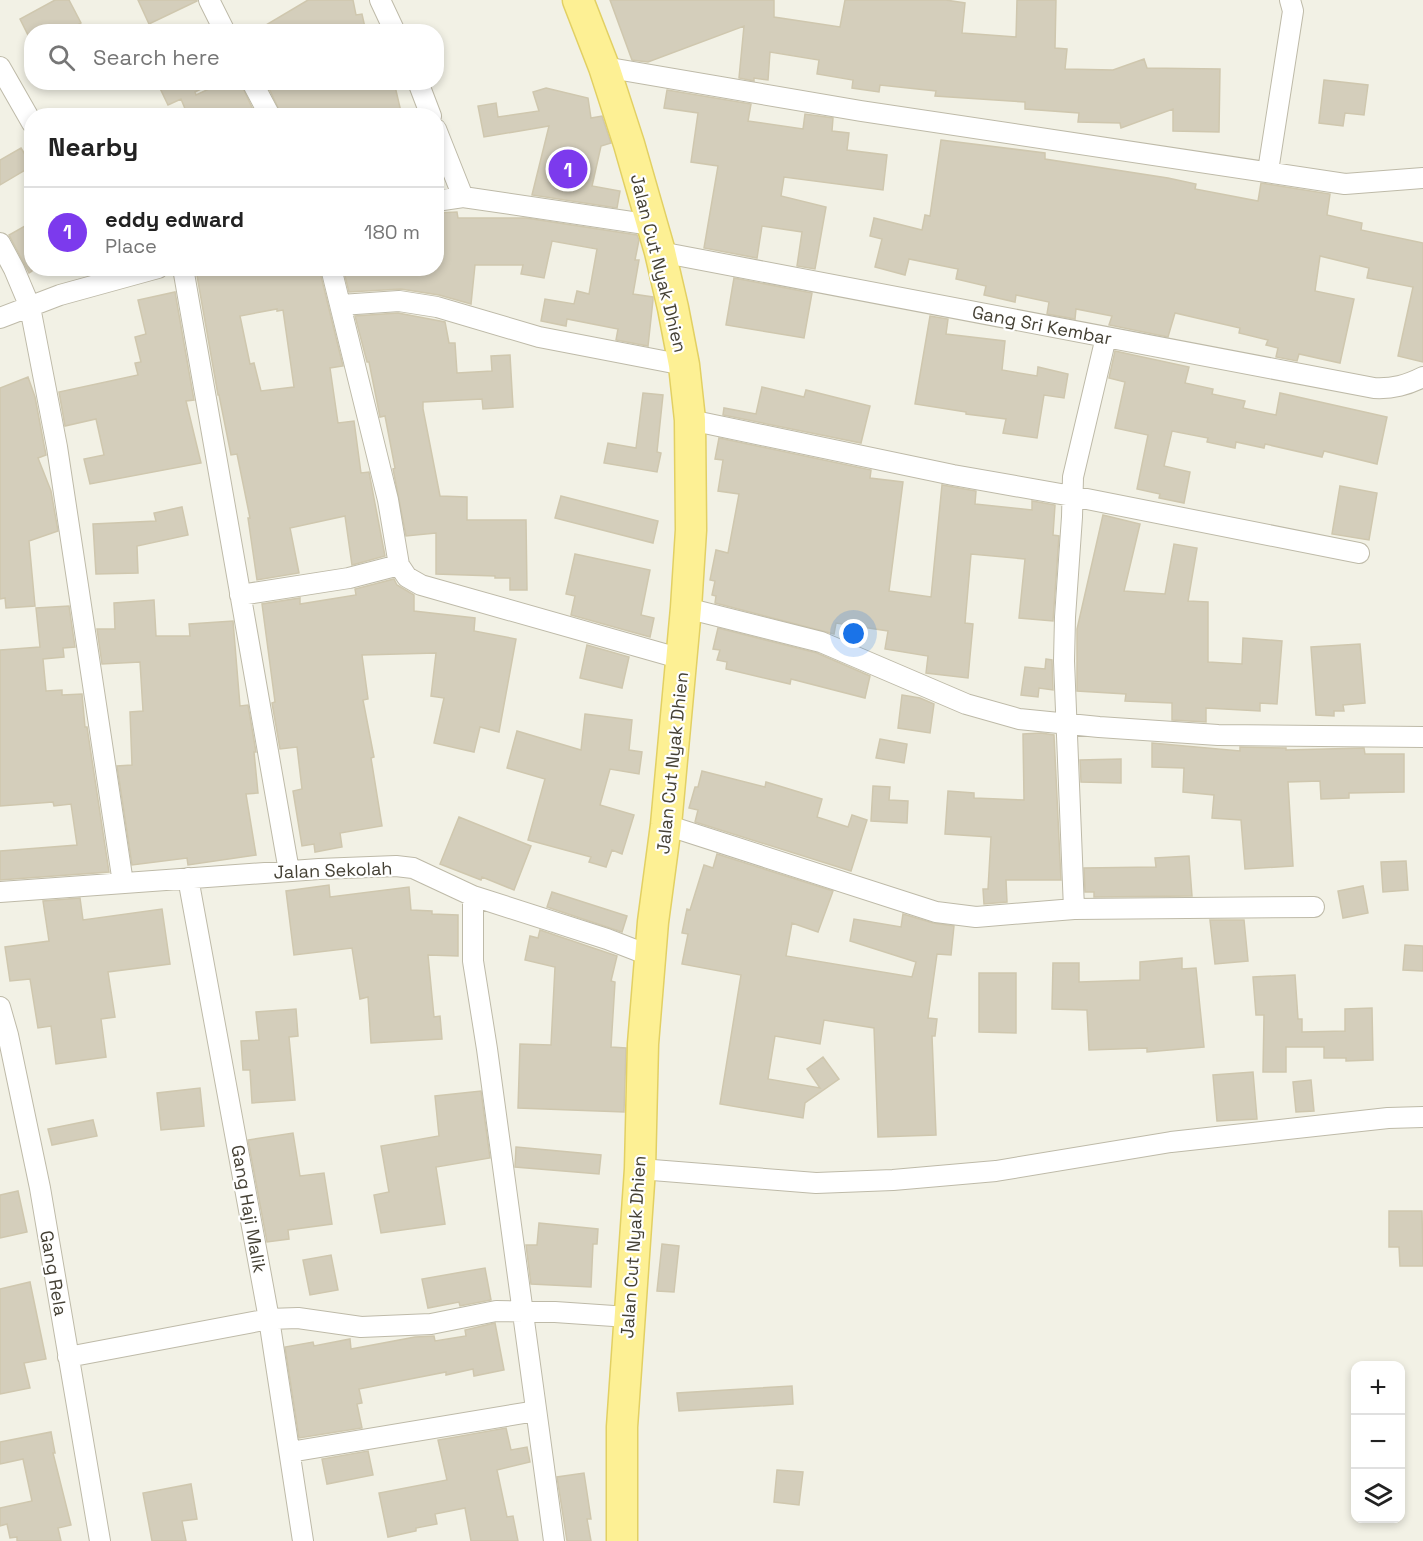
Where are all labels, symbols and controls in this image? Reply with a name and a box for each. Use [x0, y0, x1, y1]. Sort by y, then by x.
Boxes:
search box [24, 24, 444, 90]
icon: search [45, 41, 78, 74]
text: Search here [93, 43, 220, 71]
text: Nearby [48, 130, 138, 164]
pin: 1 [548, 146, 588, 192]
street label: Jalan Cut Nyak Dhien [626, 171, 692, 355]
text: eddy edward [105, 205, 244, 233]
text: 1 [63, 219, 72, 245]
text: 180 m [364, 219, 420, 245]
text: Place [105, 233, 157, 259]
street label: Gang Sri Kembar [970, 300, 1114, 350]
your location [839, 619, 868, 648]
street label: Jalan Cut Nyak Dhien [651, 671, 693, 855]
street label: Jalan Sekolah [273, 856, 393, 884]
street label: Gang Haji Malik [226, 1143, 272, 1275]
street label: Jalan Cut Nyak Dhien [615, 1155, 651, 1339]
street label: Gang Rela [35, 1229, 73, 1317]
map controls [1351, 1361, 1405, 1523]
button: + [1351, 1361, 1405, 1415]
button: − [1351, 1415, 1405, 1469]
button: layers [1351, 1469, 1405, 1523]

